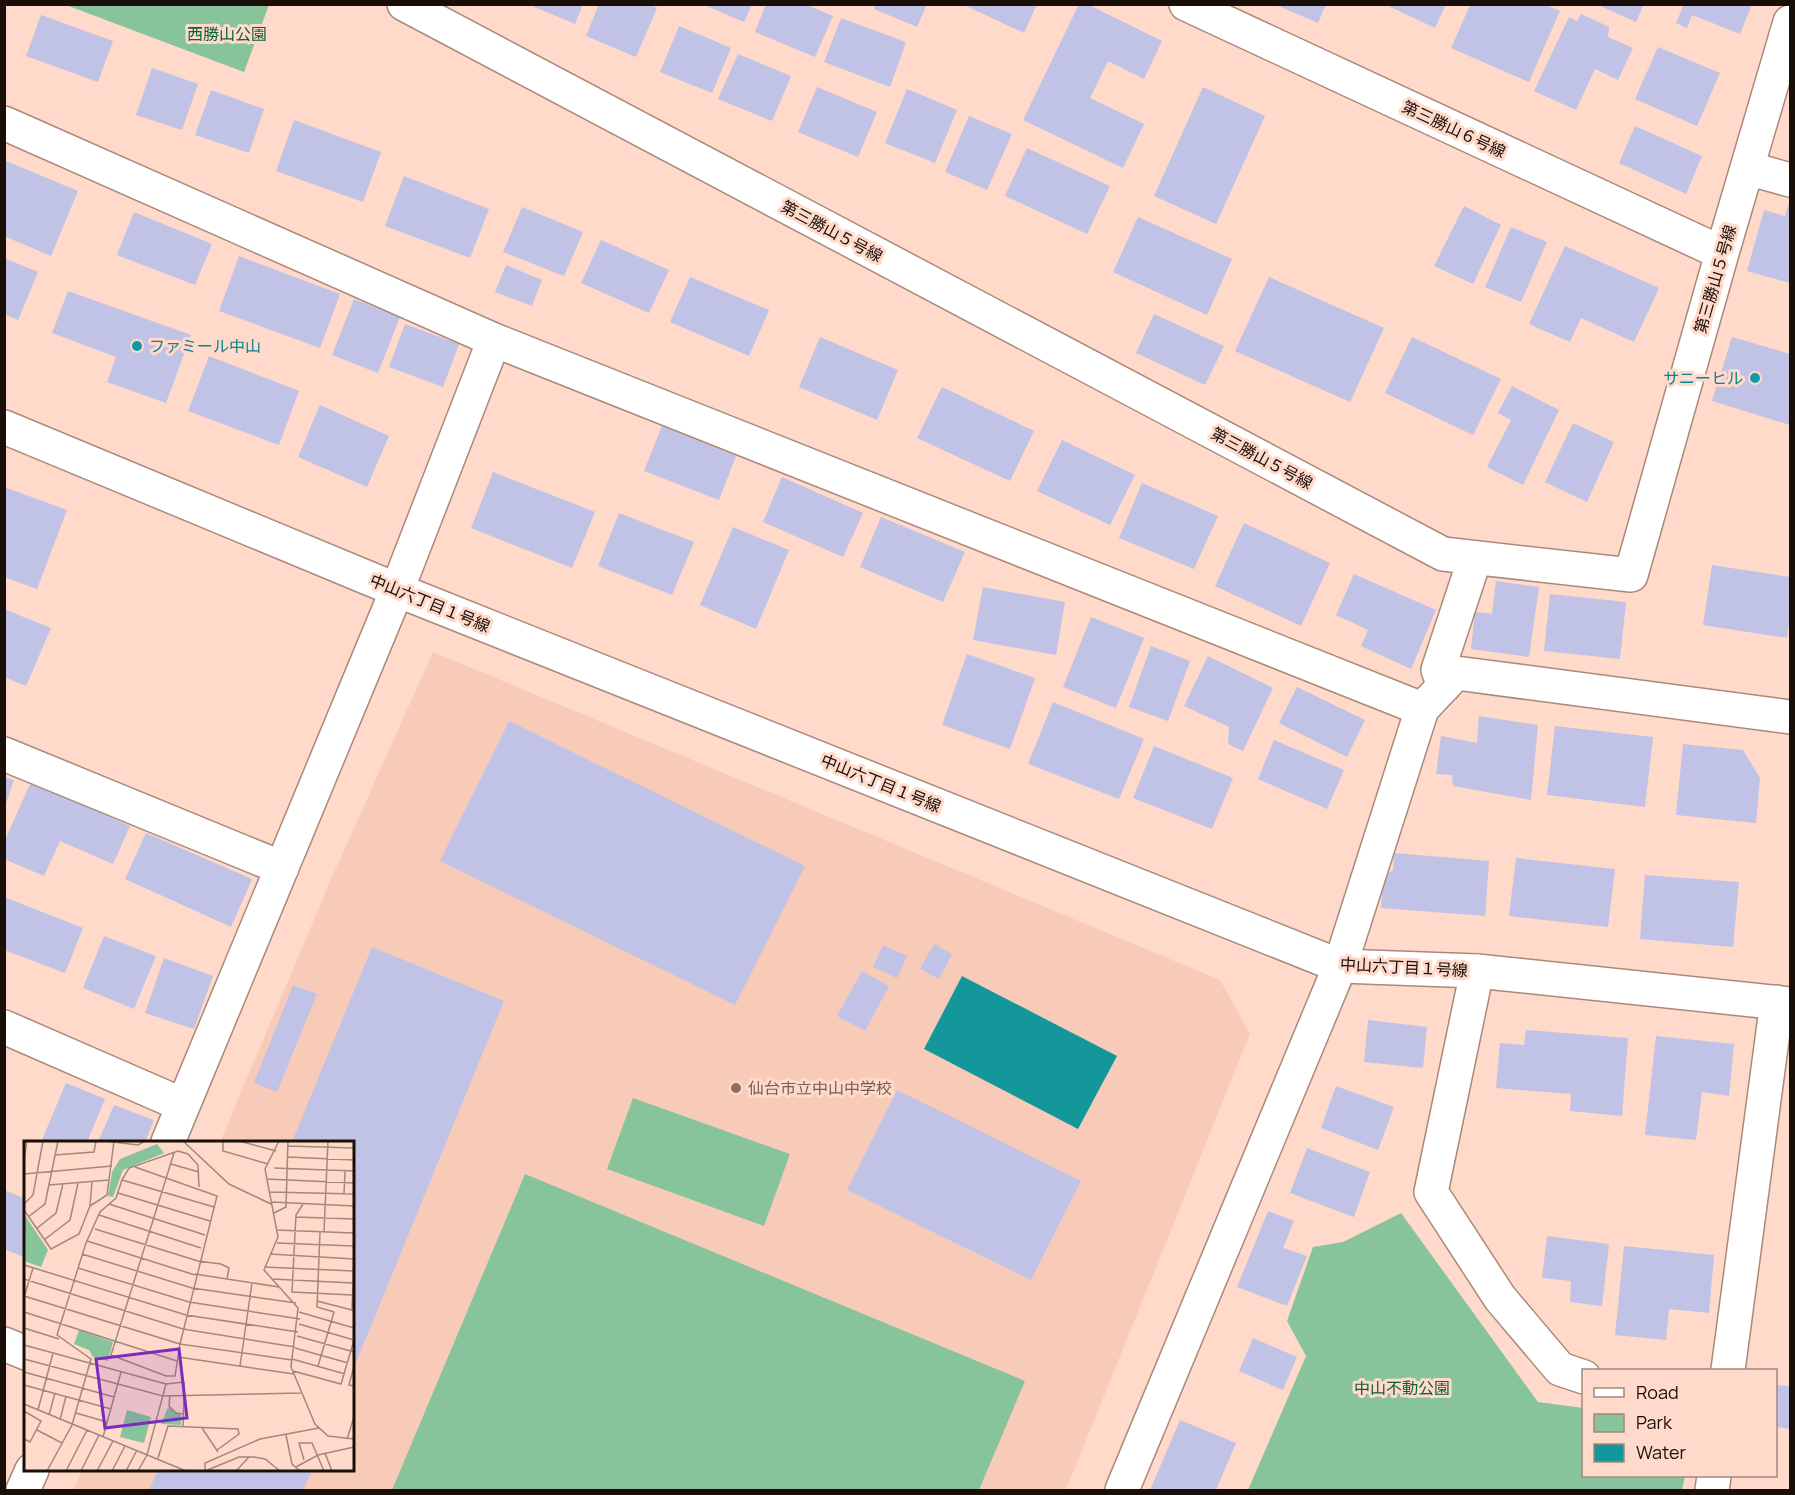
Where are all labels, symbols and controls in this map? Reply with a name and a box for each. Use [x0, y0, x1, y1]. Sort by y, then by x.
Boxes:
park label: 西勝山公園 [187, 23, 267, 45]
street label: 第三勝山６号線 [1399, 95, 1509, 163]
street label: 第三勝山５号線 [777, 195, 887, 267]
street label: 第三勝山５号線 [1689, 222, 1741, 336]
place label: ファミール中山 [149, 335, 261, 357]
marker: ファミール中山 [130, 339, 144, 353]
place label: サニーヒル [1663, 367, 1743, 389]
marker: サニーヒル [1748, 371, 1762, 385]
street label: 第三勝山５号線 [1207, 422, 1317, 494]
street label: 中山六丁目１号線 [367, 569, 493, 637]
street label: 中山六丁目１号線 [818, 749, 944, 817]
street label: 中山六丁目１号線 [1340, 953, 1468, 981]
place label: 仙台市立中山中学校 [748, 1077, 892, 1099]
marker: 仙台市立中山中学校 [729, 1081, 743, 1095]
inset map [24, 1141, 354, 1471]
legend [1582, 1369, 1777, 1477]
park label: 中山不動公園 [1354, 1377, 1450, 1399]
text: Road [1636, 1380, 1679, 1404]
text: Park [1636, 1410, 1673, 1434]
text: Water [1636, 1440, 1686, 1464]

